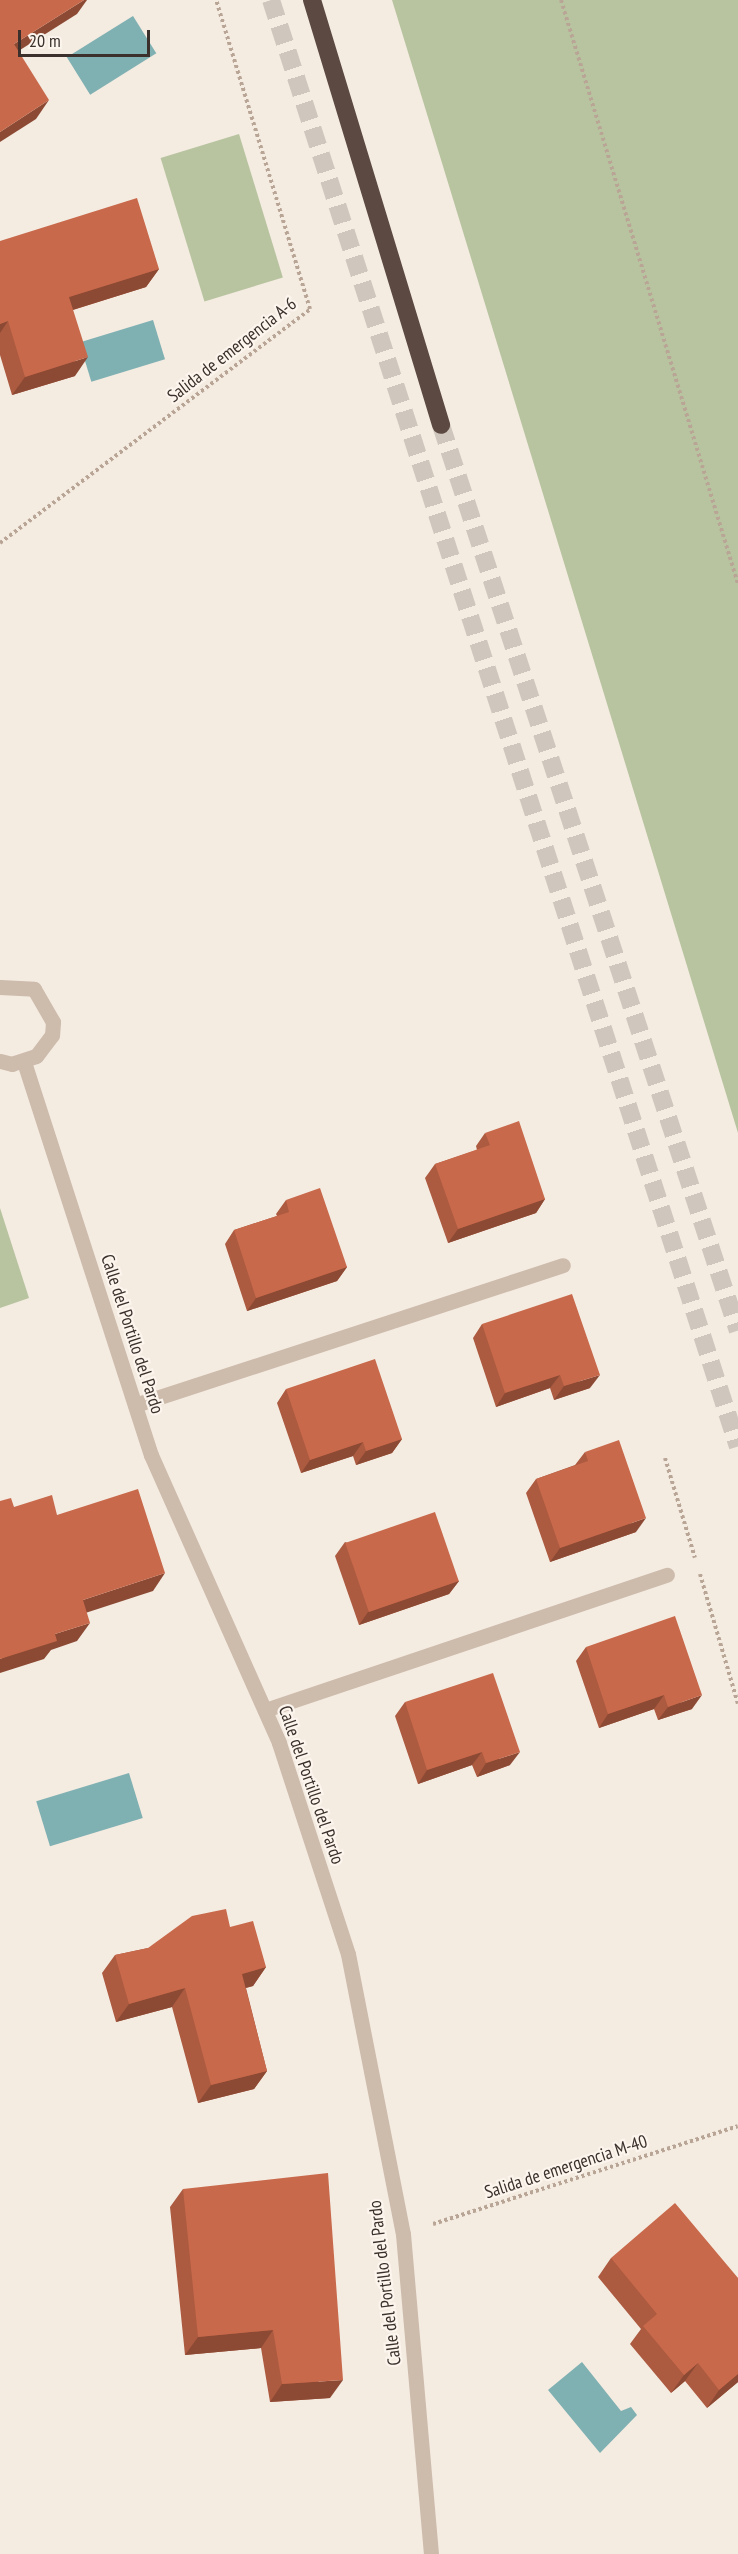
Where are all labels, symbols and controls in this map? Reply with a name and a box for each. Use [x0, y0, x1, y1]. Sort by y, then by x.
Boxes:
scale bar [21, 18, 153, 56]
text: 20 m [29, 29, 61, 52]
street label: Salida de emergencia A-6 [163, 293, 301, 407]
street label: Calle del Portillo del Pardo [96, 1252, 168, 1416]
street label: Calle del Portillo del Pardo [274, 1703, 348, 1867]
street label: Salida de emergencia M-40 [482, 2131, 650, 2203]
street label: Calle del Portillo del Pardo [364, 2199, 406, 2367]

